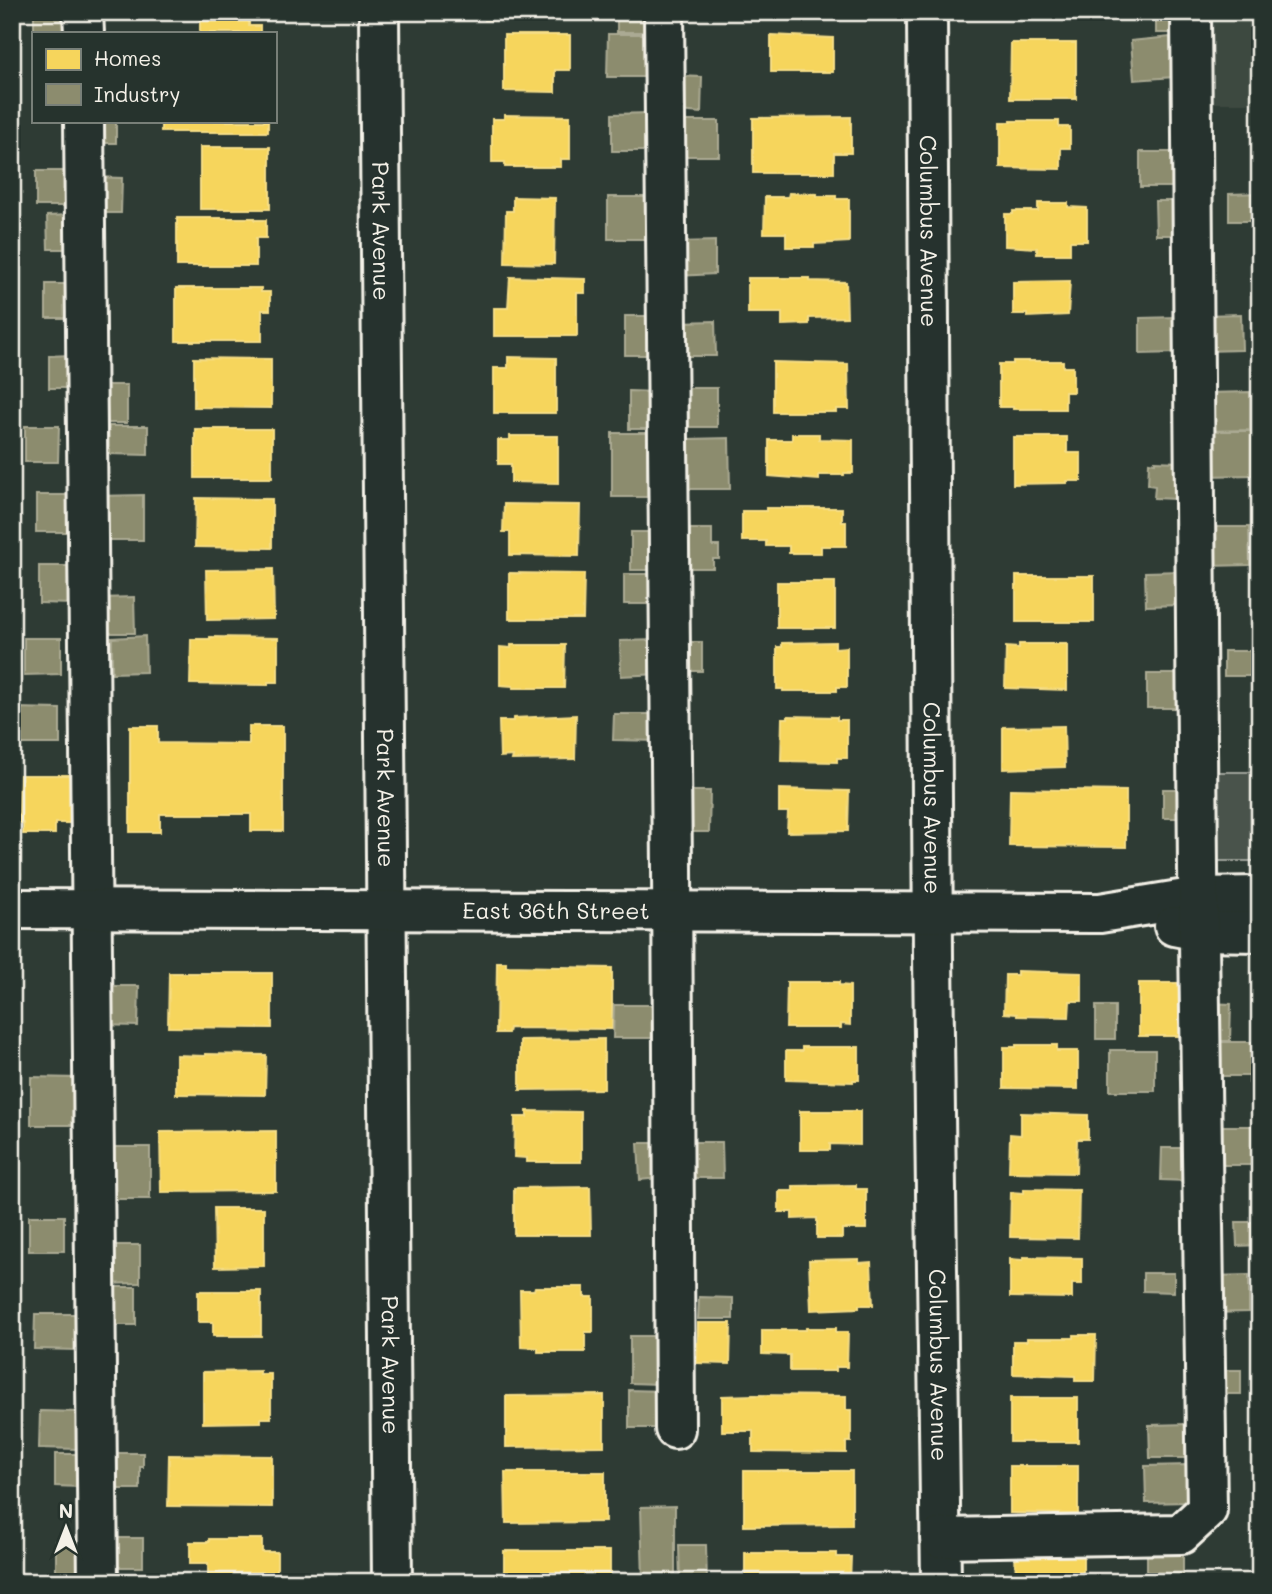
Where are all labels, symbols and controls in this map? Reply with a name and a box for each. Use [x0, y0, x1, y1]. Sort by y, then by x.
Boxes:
legend [32, 32, 276, 122]
text: Homes [94, 44, 161, 71]
text: Industry [94, 80, 181, 107]
street label: Columbus Avenue [914, 135, 945, 327]
street label: Park Avenue [366, 161, 397, 301]
street label: Columbus Avenue [917, 702, 949, 894]
street label: Park Avenue [371, 728, 402, 868]
street label: East 36th Street [462, 895, 650, 925]
street label: Columbus Avenue [923, 1269, 955, 1461]
street label: Park Avenue [376, 1295, 407, 1435]
north arrow [32, 1492, 102, 1562]
text: N [59, 1498, 73, 1523]

